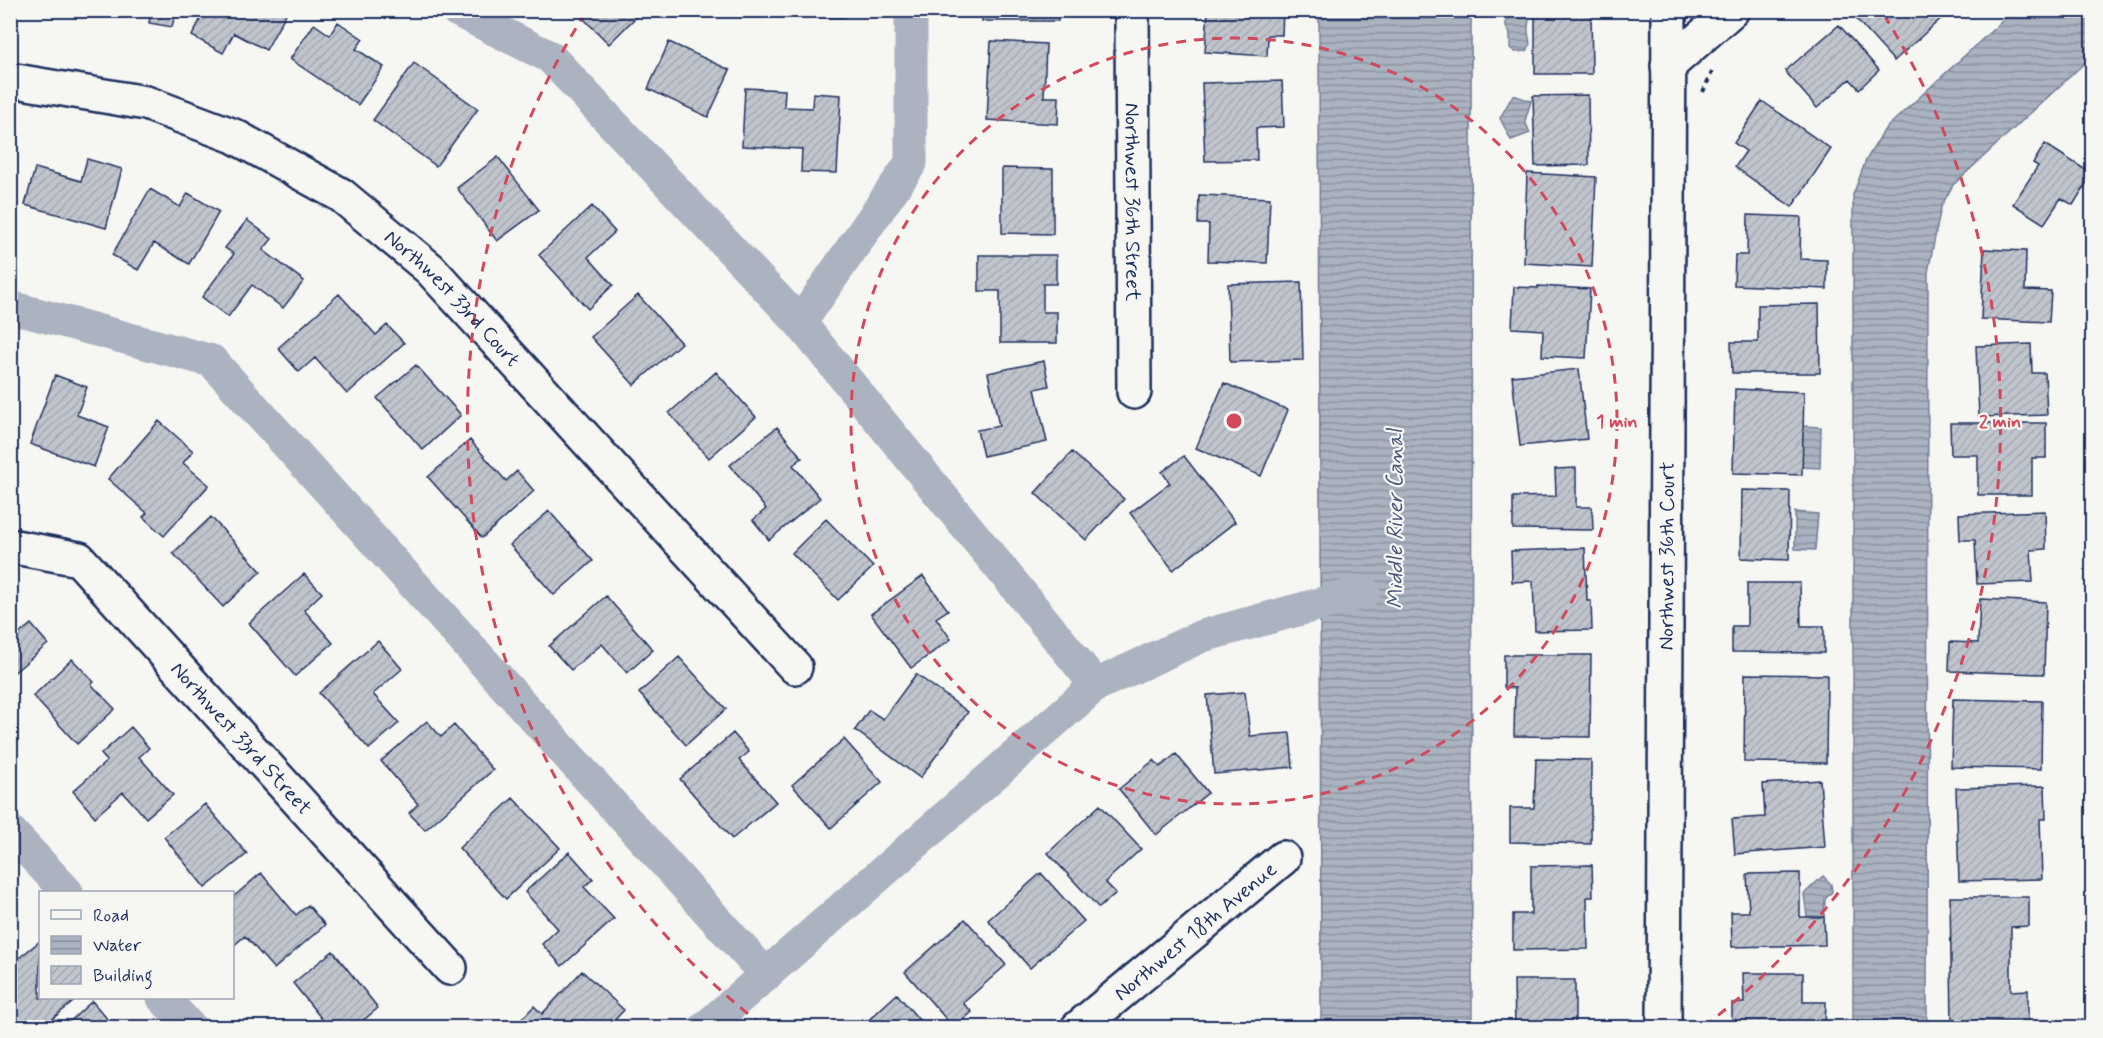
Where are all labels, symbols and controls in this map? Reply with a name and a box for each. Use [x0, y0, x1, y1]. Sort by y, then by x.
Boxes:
street label: Northwest 36th Street [1117, 103, 1147, 302]
street label: Northwest 33rd Court [378, 224, 526, 373]
text: 1 min [1596, 410, 1638, 434]
text: 2 min [1979, 410, 2021, 434]
centre of rings [1224, 411, 1244, 431]
water label: Middle River Canal [1382, 427, 1410, 609]
street label: Northwest 36th Court [1653, 461, 1682, 650]
street label: Northwest 33rd Street [164, 656, 318, 822]
street label: Northwest 18th Avenue [1108, 856, 1283, 1008]
legend [39, 891, 234, 999]
text: Road [93, 904, 129, 928]
text: Water [93, 934, 142, 958]
text: Building [93, 964, 153, 990]

